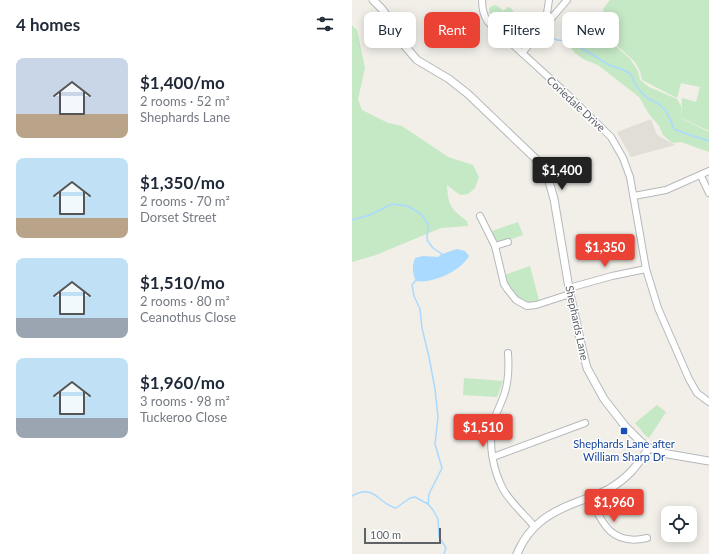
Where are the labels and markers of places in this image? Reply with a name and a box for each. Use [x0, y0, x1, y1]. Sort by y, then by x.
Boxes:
pin: $1,400 [529, 157, 595, 191]
pin: $1,350 [572, 234, 638, 268]
pin: $1,510 [450, 414, 516, 448]
marker: Shephards Lane after William Sharp Dr [619, 426, 629, 436]
place label: Shephards Lane after William Sharp Dr [573, 437, 675, 463]
pin: $1,960 [581, 489, 647, 523]

